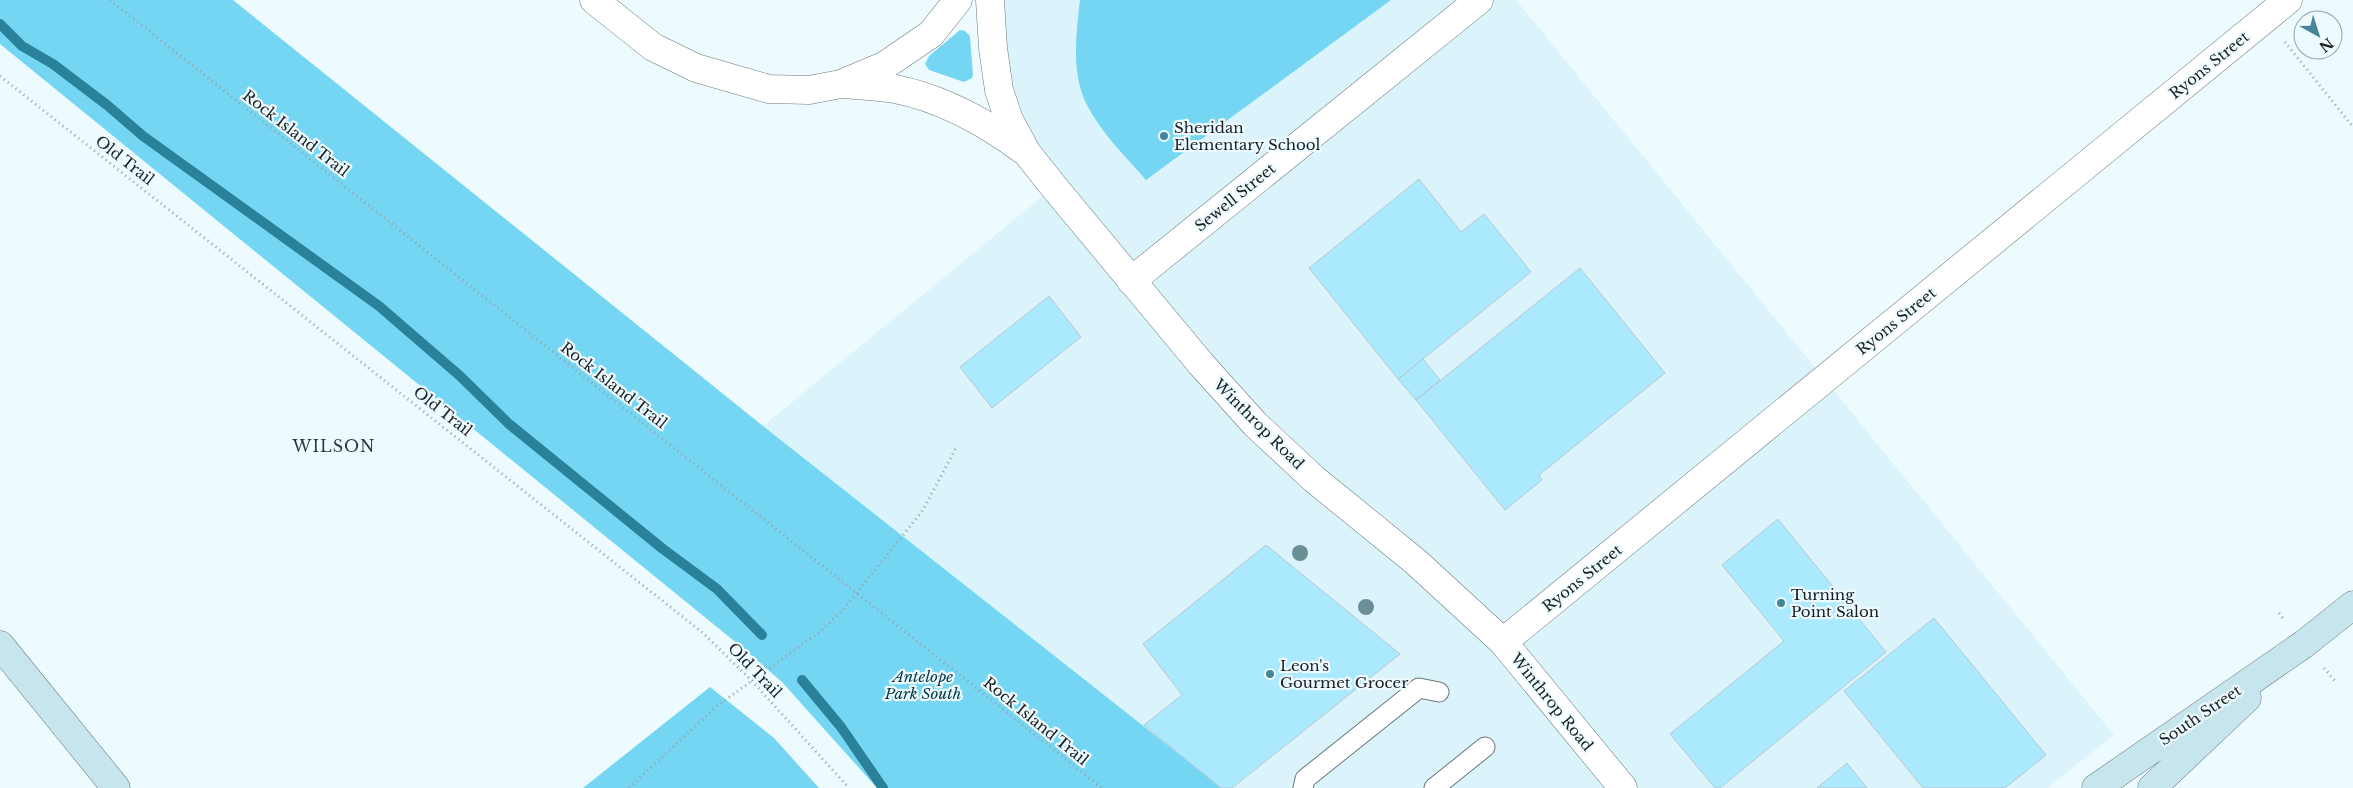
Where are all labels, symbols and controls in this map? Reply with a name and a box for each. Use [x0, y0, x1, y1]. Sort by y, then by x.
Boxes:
north arrow [2293, 10, 2343, 60]
street label: Ryons Street [2165, 27, 2253, 103]
text: N [2315, 34, 2337, 56]
street label: Rock Island Trail [239, 86, 353, 180]
place label: Sheridan Elementary School [1174, 118, 1321, 154]
marker: Sheridan Elementary School [1158, 130, 1170, 142]
street label: Old Trail [92, 131, 158, 189]
street label: Sewell Street [1191, 158, 1279, 235]
street label: Ryons Street [1852, 283, 1940, 359]
street label: Rock Island Trail [557, 338, 671, 432]
street label: Winthrop Road [1209, 374, 1308, 473]
street label: Old Trail [410, 382, 476, 440]
district label: WILSON [292, 436, 375, 456]
street label: Ryons Street [1538, 540, 1626, 616]
place label: Turning Point Salon [1791, 585, 1879, 621]
marker: Turning Point Salon [1775, 597, 1787, 609]
street label: Old Trail [724, 638, 786, 702]
street label: Winthrop Road [1506, 649, 1597, 755]
place label: Leon's Gourmet Grocer [1280, 656, 1409, 692]
park label: Antelope Park South [884, 667, 962, 703]
marker: Leon's Gourmet Grocer [1264, 668, 1276, 680]
street label: Rock Island Trail [980, 673, 1092, 769]
street label: South Street [2155, 680, 2245, 749]

